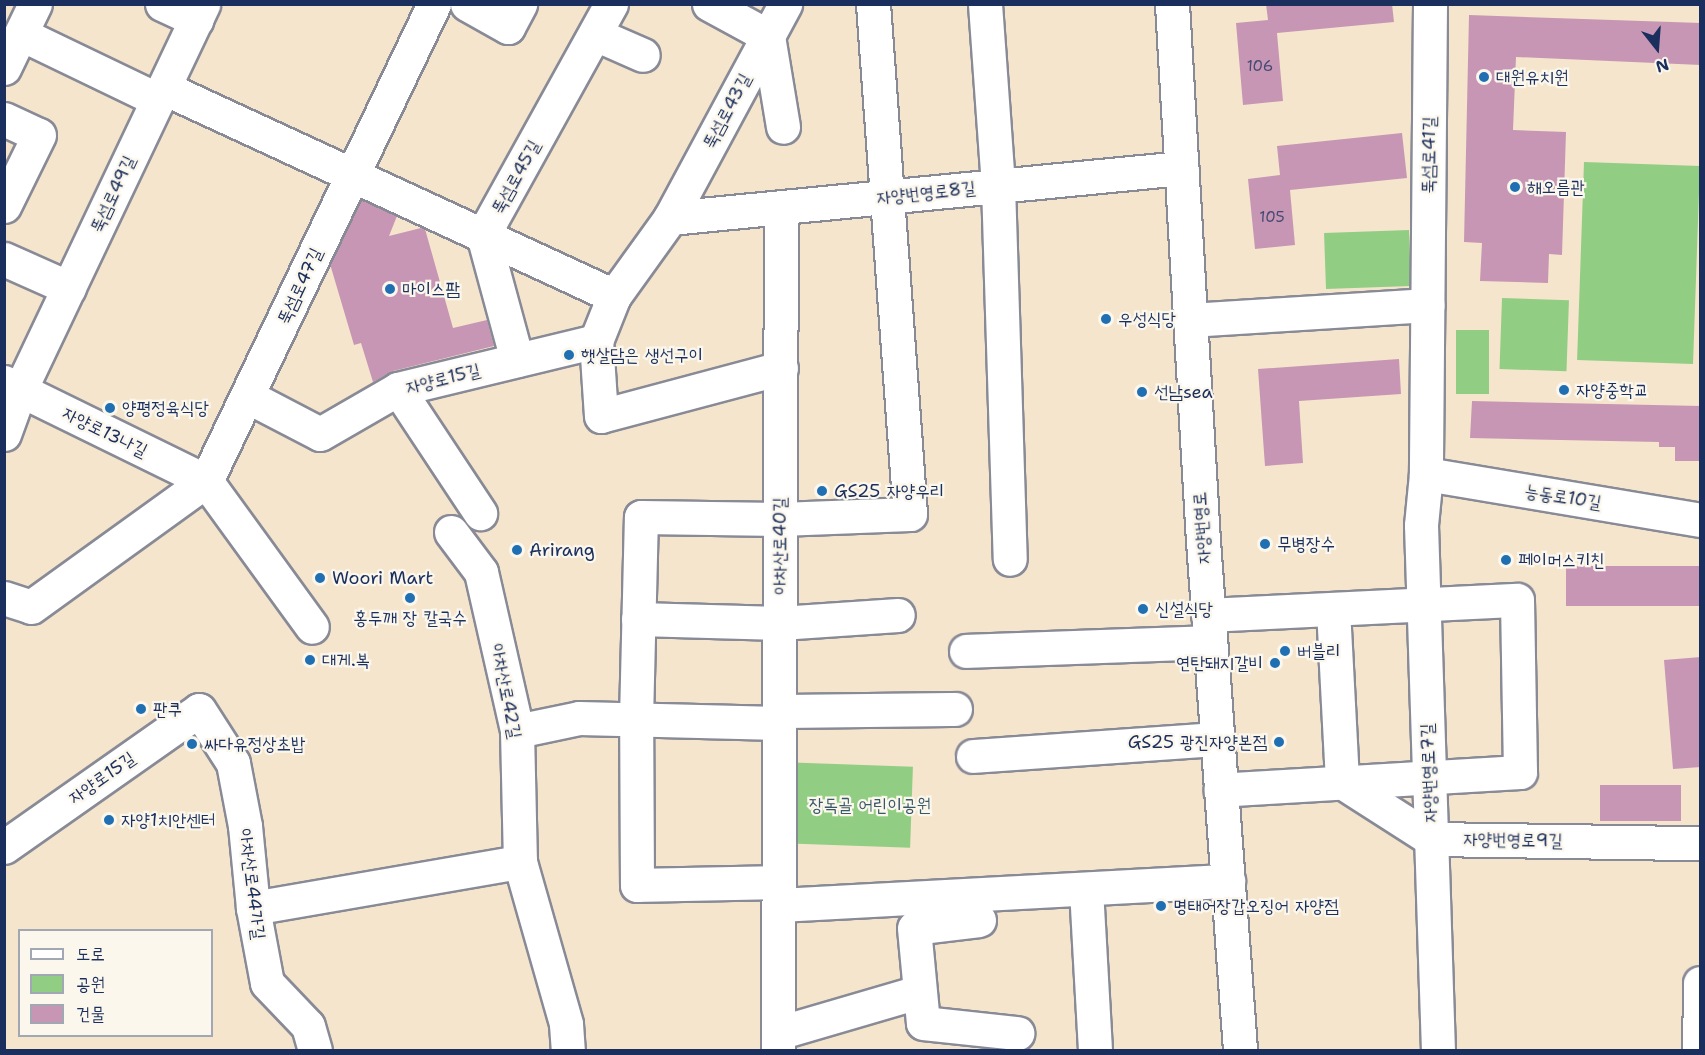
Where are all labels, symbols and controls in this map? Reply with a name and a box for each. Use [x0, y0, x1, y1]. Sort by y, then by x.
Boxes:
north arrow [1627, 18, 1687, 78]
text: N [1653, 54, 1672, 78]
house number: 106 [1247, 58, 1273, 76]
place label: 대원유치원 [1496, 66, 1568, 88]
street label: 뚝섬로43길 [698, 70, 756, 152]
marker: 대원유치원 [1477, 70, 1491, 84]
street label: 뚝섬로41길 [1418, 116, 1440, 194]
street label: 뚝섬로45길 [487, 136, 545, 218]
street label: 뚝섬로49길 [86, 152, 140, 236]
place label: 해오름관 [1527, 176, 1585, 198]
street label: 자양번영로8길 [875, 177, 977, 209]
marker: 해오름관 [1508, 180, 1522, 194]
house number: 105 [1259, 209, 1285, 227]
street label: 뚝섬로47길 [273, 244, 327, 328]
place label: 마이스팜 [402, 278, 460, 300]
marker: 마이스팜 [383, 282, 397, 296]
place label: 우성식당 [1118, 308, 1176, 330]
marker: 우성식당 [1099, 312, 1113, 326]
place label: 햇살담은 생선구이 [581, 344, 703, 366]
marker: 햇살담은 생선구이 [562, 348, 576, 362]
street label: 자양로15길 [403, 359, 483, 399]
place label: 자양중학교 [1576, 379, 1648, 401]
place label: 선남sea [1154, 381, 1213, 403]
marker: 자양중학교 [1557, 383, 1571, 397]
marker: 선남sea [1135, 385, 1149, 399]
place label: 양평정육식당 [122, 397, 209, 419]
marker: 양평정육식당 [103, 401, 117, 415]
street label: 자양로13나길 [59, 402, 151, 462]
place label: GS25 자양우리 [834, 480, 944, 502]
street label: 능동로10길 [1523, 480, 1603, 514]
marker: GS25 자양우리 [815, 484, 829, 498]
street label: 자양번영로 [1189, 491, 1215, 565]
street label: 아차산로40길 [769, 497, 791, 595]
place label: 무병장수 [1277, 533, 1335, 555]
marker: 무병장수 [1258, 537, 1272, 551]
place label: Arirang [529, 539, 595, 561]
marker: Arirang [510, 543, 524, 557]
place label: 페이머스키친 [1518, 549, 1605, 571]
marker: 페이머스키친 [1499, 553, 1513, 567]
place label: Woori Mart [332, 567, 433, 589]
marker: Woori Mart [313, 571, 327, 585]
marker: 홍두깨 장 칼국수 [403, 591, 417, 605]
place label: 신설식당 [1155, 598, 1213, 620]
marker: 신설식당 [1136, 602, 1150, 616]
place label: 홍두깨 장 칼국수 [353, 607, 467, 629]
place label: 버블리 [1297, 640, 1340, 662]
street label: 아차산로42길 [486, 642, 526, 740]
marker: 버블리 [1278, 644, 1292, 658]
place label: 대게.복 [322, 649, 370, 671]
place label: 연탄돼지갈비 [1176, 652, 1263, 674]
marker: 대게.복 [303, 653, 317, 667]
marker: 연탄돼지갈비 [1268, 656, 1282, 670]
place label: 판쿠 [153, 698, 182, 720]
marker: 판쿠 [134, 702, 148, 716]
street label: 자양번영로7길 [1416, 723, 1442, 823]
place label: GS25 광진자양본점 [1128, 731, 1267, 753]
place label: 싸다유정상초밥 [204, 733, 305, 755]
marker: GS25 광진자양본점 [1272, 735, 1286, 749]
marker: 싸다유정상초밥 [185, 737, 199, 751]
street label: 자양로15길 [65, 747, 139, 809]
park label: 장독골 어린이공원 [809, 794, 931, 816]
place label: 자양1치안센터 [121, 809, 215, 831]
marker: 자양1치안센터 [102, 813, 116, 827]
street label: 아차산로44가길 [234, 827, 270, 941]
street label: 자양번영로9길 [1463, 828, 1563, 852]
place label: 명태어장갑오징어 자양점 [1173, 895, 1338, 917]
marker: 명태어장갑오징어 자양점 [1154, 899, 1168, 913]
legend [18, 929, 213, 1037]
text: 도로 [76, 942, 105, 966]
text: 공원 [76, 972, 105, 996]
text: 건물 [76, 1002, 105, 1026]

